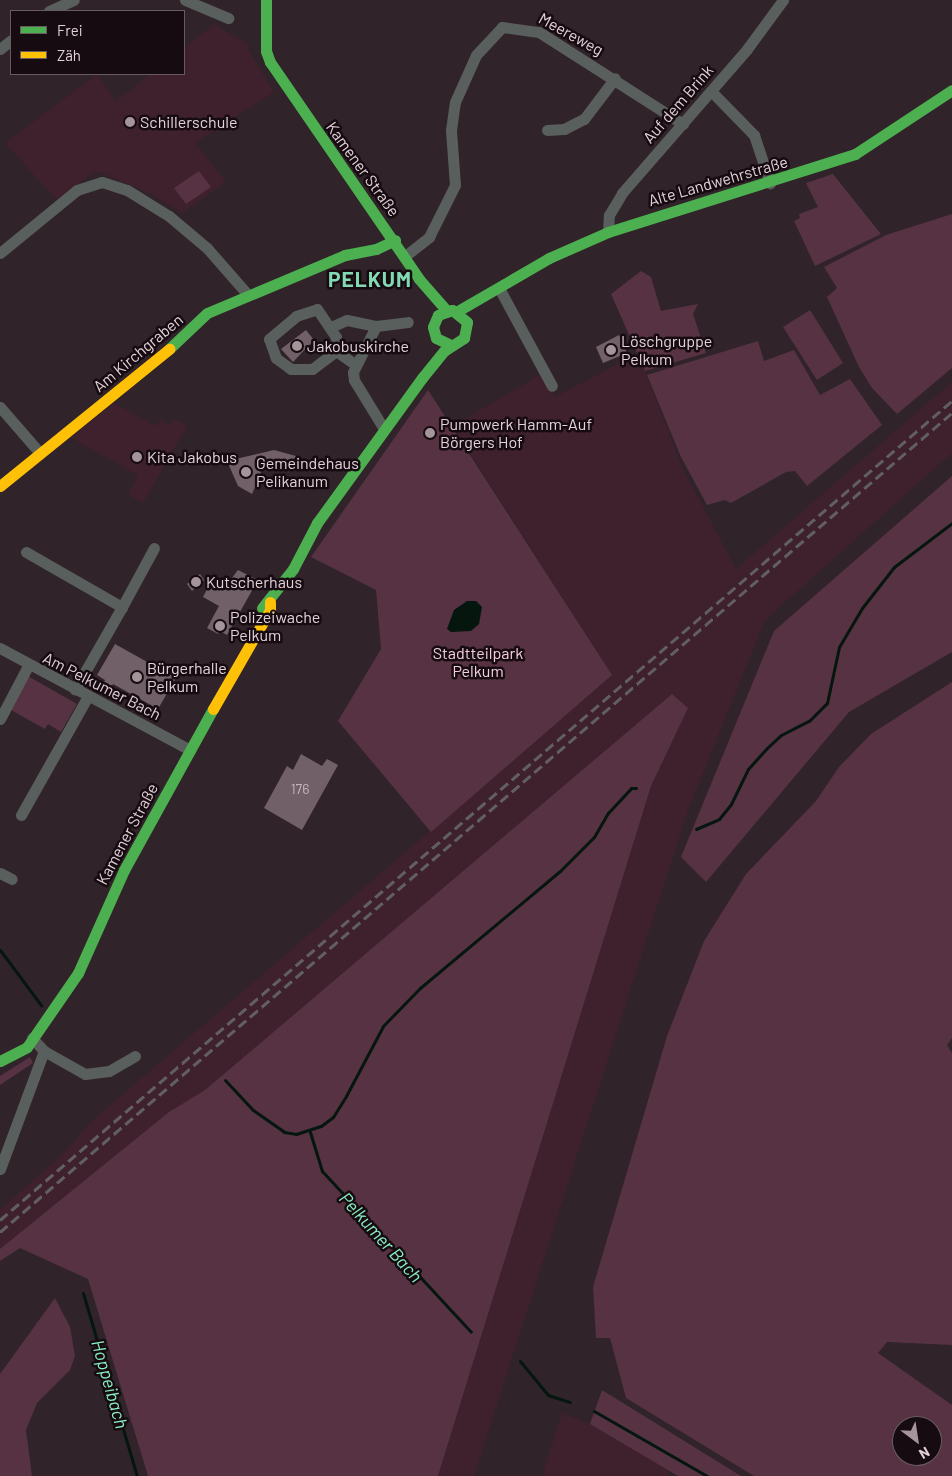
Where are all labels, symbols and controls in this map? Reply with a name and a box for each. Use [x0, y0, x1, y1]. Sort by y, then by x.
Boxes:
street label: Meereweg [535, 8, 607, 60]
legend [10, 10, 185, 75]
text: Frei [57, 21, 83, 39]
text: Zäh [57, 46, 81, 64]
street label: Auf dem Brink [639, 61, 717, 147]
place label: Schillerschule [140, 112, 237, 132]
marker: Schillerschule [124, 116, 136, 128]
street label: Kamener Straße [322, 118, 404, 220]
street label: Alte Landwehrstraße [646, 152, 790, 210]
district label: PELKUM [327, 266, 413, 292]
street label: Am Kirchgraben [89, 310, 187, 396]
place label: Löschgruppe Pelkum [621, 331, 712, 369]
place label: Jakobuskirche [307, 336, 409, 356]
marker: Jakobuskirche [291, 340, 303, 352]
marker: Löschgruppe Pelkum [605, 344, 617, 356]
place label: Pumpwerk Hamm-Auf Börgers Hof [440, 414, 592, 452]
marker: Pumpwerk Hamm-Auf Börgers Hof [424, 427, 436, 439]
place label: Kita Jakobus [147, 447, 237, 467]
marker: Kita Jakobus [131, 451, 143, 463]
place label: Gemeindehaus Pelikanum [256, 453, 359, 491]
marker: Gemeindehaus Pelikanum [240, 466, 252, 478]
place label: Kutscherhaus [206, 572, 302, 592]
marker: Kutscherhaus [190, 576, 202, 588]
place label: Polizeiwache Pelkum [230, 607, 320, 645]
marker: Polizeiwache Pelkum [214, 620, 226, 632]
park label: Stadtteilpark Pelkum [433, 643, 523, 681]
street label: Am Pelkumer Bach [40, 648, 164, 724]
place label: Bürgerhalle Pelkum [147, 658, 227, 696]
marker: Bürgerhalle Pelkum [131, 671, 143, 683]
street label: Kamener Straße [92, 780, 162, 888]
house number: 176 [291, 781, 309, 797]
water label: Pelkumer Bach [335, 1188, 427, 1286]
water label: Hoppeibach [87, 1337, 133, 1431]
north arrow [892, 1416, 942, 1466]
text: N [916, 1444, 933, 1463]

